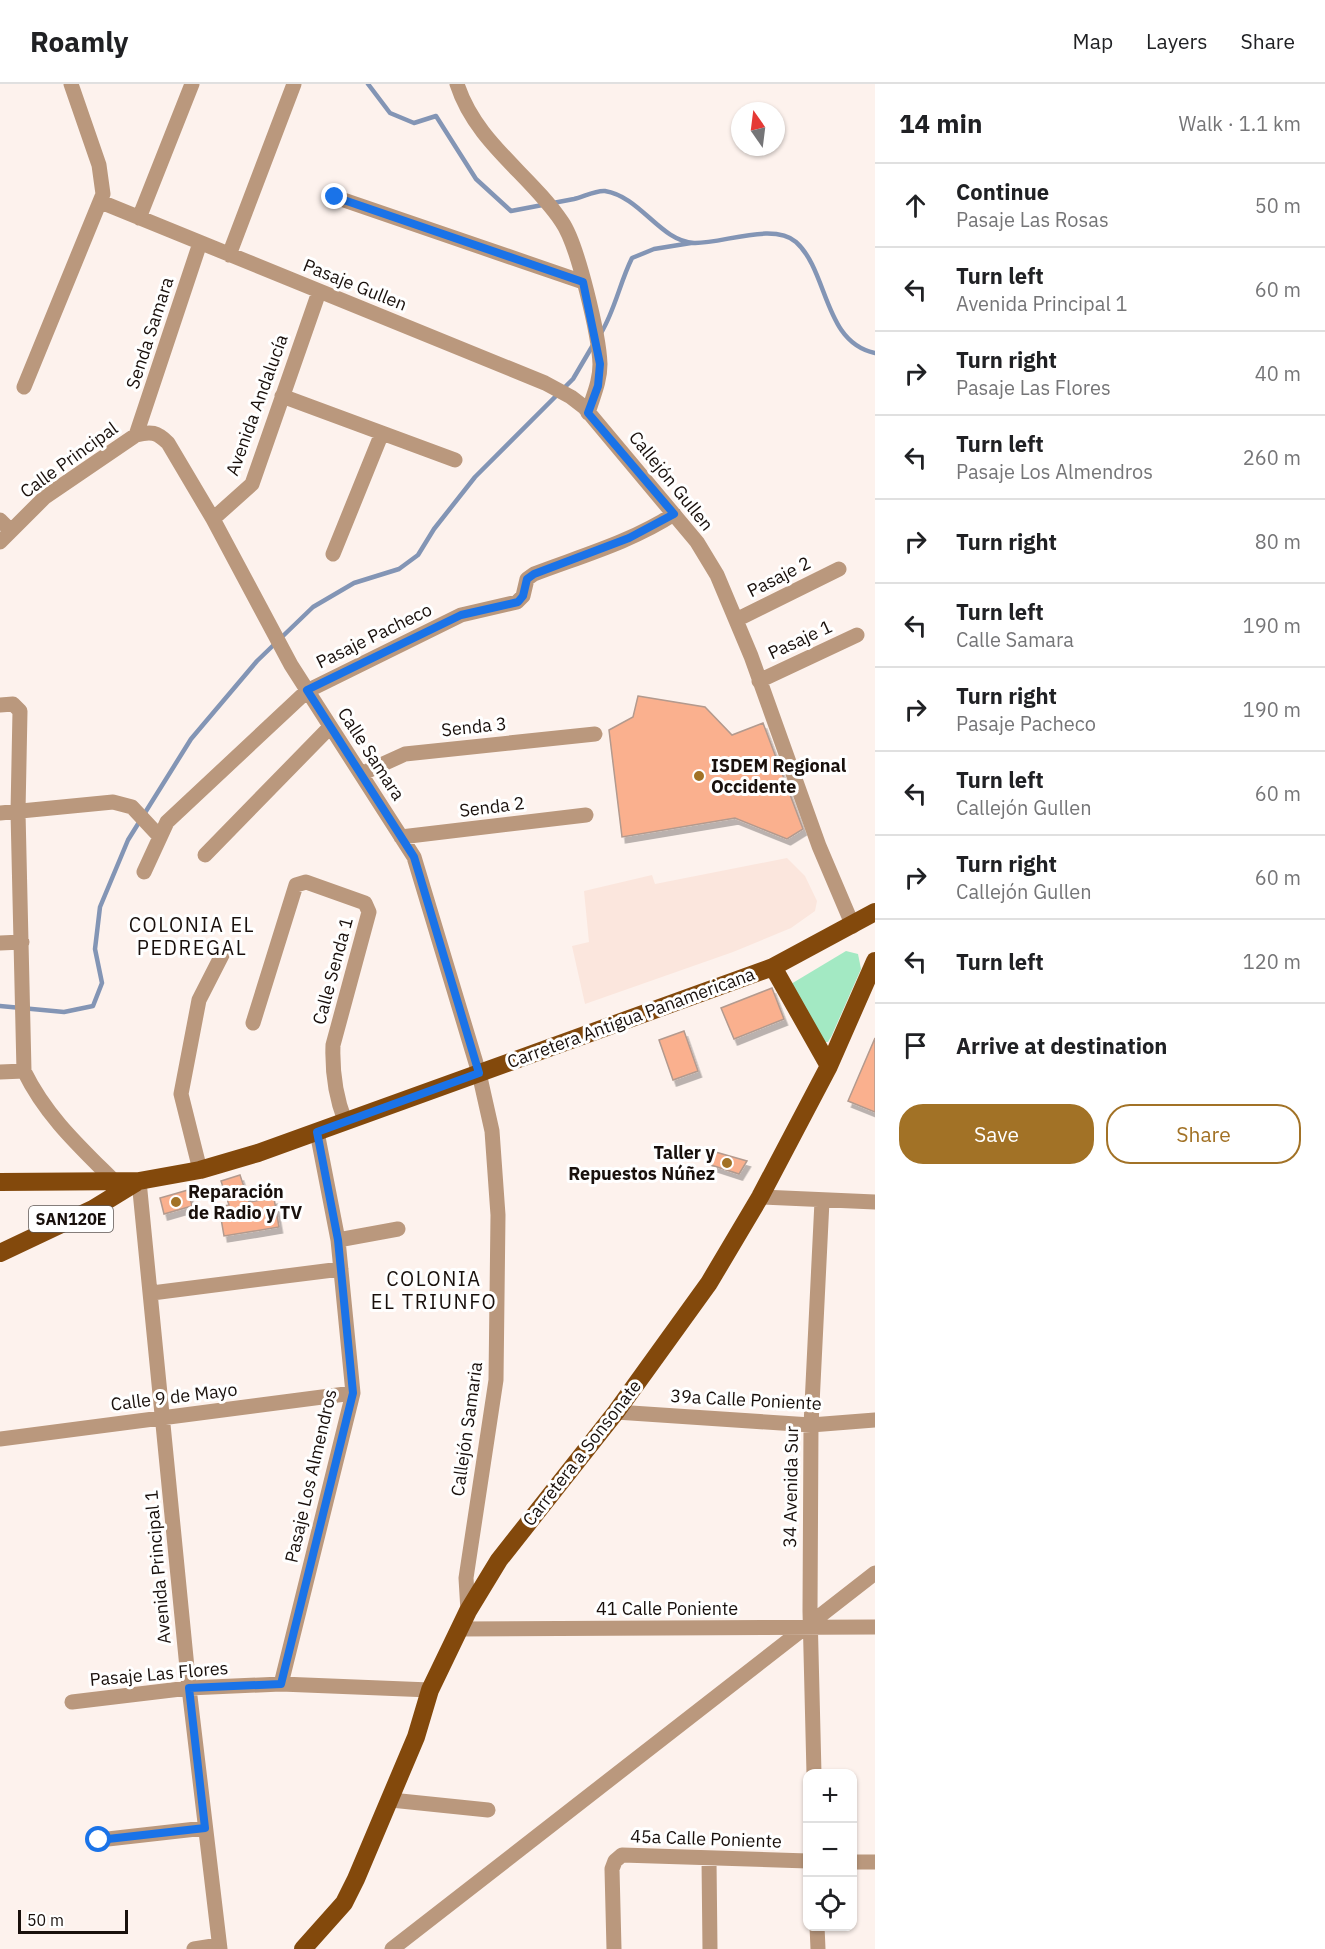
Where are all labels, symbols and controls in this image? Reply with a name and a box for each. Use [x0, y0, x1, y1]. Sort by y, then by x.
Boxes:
text: Roamly [30, 23, 128, 60]
text: Map [1073, 27, 1113, 55]
text: Layers [1146, 27, 1208, 55]
text: Share [1241, 27, 1295, 55]
north arrow [731, 102, 785, 156]
text: 14 min [899, 106, 983, 140]
text: Walk · 1.1 km [1179, 110, 1301, 137]
text: Continue [956, 177, 1049, 206]
route end [321, 183, 347, 209]
icon: ahead [899, 189, 932, 222]
text: 50 m [1255, 192, 1301, 219]
text: Pasaje Las Rosas [956, 206, 1109, 233]
street label: Pasaje Gullen [300, 253, 410, 316]
text: Turn left [956, 261, 1044, 290]
icon: left [899, 273, 932, 306]
street label: Senda Samara [121, 274, 179, 392]
text: 60 m [1255, 276, 1301, 303]
text: Avenida Principal 1 [956, 290, 1128, 317]
street label: Avenida Andalucía [220, 331, 293, 479]
text: Turn right [956, 345, 1057, 374]
icon: right [899, 357, 932, 390]
text: 40 m [1255, 360, 1301, 387]
text: Pasaje Las Flores [956, 374, 1111, 401]
street label: Calle Principal [15, 416, 122, 503]
street label: Callejón Gullen [624, 426, 719, 535]
text: Turn left [956, 429, 1044, 458]
icon: left [899, 441, 932, 474]
text: 260 m [1243, 444, 1301, 471]
text: Pasaje Los Almendros [956, 458, 1153, 485]
icon: right [899, 525, 932, 558]
text: Turn right [956, 527, 1057, 556]
text: 80 m [1255, 528, 1301, 555]
street label: Pasaje 2 [743, 551, 814, 602]
text: Turn left [956, 597, 1044, 626]
street label: Pasaje Pacheco [312, 598, 435, 673]
icon: left [899, 609, 932, 642]
text: 190 m [1243, 612, 1301, 639]
street label: Pasaje 1 [764, 615, 836, 664]
text: Calle Samara [956, 626, 1074, 653]
text: Turn right [956, 681, 1057, 710]
icon: right [899, 693, 932, 726]
text: 190 m [1243, 696, 1301, 723]
street label: Calle Samara [333, 703, 410, 805]
text: Pasaje Pacheco [956, 710, 1096, 737]
street label: Senda 3 [440, 712, 508, 741]
place label: ISDEM Regional Occidente [711, 754, 847, 798]
text: Turn left [956, 765, 1044, 794]
marker: ISDEM Regional Occidente [692, 769, 706, 783]
icon: left [899, 777, 932, 810]
text: 60 m [1255, 780, 1301, 807]
street label: Senda 2 [458, 791, 526, 822]
text: Callejón Gullen [956, 794, 1092, 821]
text: Turn right [956, 849, 1057, 878]
icon: right [899, 861, 932, 894]
text: 60 m [1255, 864, 1301, 891]
text: Callejón Gullen [956, 878, 1092, 905]
district label: COLONIA EL PEDREGAL [129, 911, 255, 961]
street label: Calle Senda 1 [307, 915, 358, 1027]
icon: left [899, 945, 932, 978]
text: Turn left [956, 947, 1044, 976]
text: 120 m [1243, 948, 1301, 975]
street label: Carretera Antigua Panamericana [504, 962, 758, 1073]
icon: arrive [899, 1029, 932, 1062]
text: Arrive at destination [956, 1031, 1167, 1060]
button: Save [899, 1104, 1094, 1164]
button: Share [1106, 1104, 1301, 1164]
place label: Taller y Repuestos Núñez [568, 1141, 715, 1185]
marker: Taller y Repuestos Núñez [720, 1156, 734, 1170]
place label: Reparación de Radio y TV [188, 1180, 302, 1224]
marker: Reparación de Radio y TV [169, 1195, 183, 1209]
road number: SAN120E [29, 1206, 113, 1232]
district label: COLONIA EL TRIUNFO [371, 1265, 497, 1315]
street label: Callejón Samaria [446, 1360, 487, 1498]
street label: Carretera a Sonsonate [517, 1375, 646, 1531]
street label: Calle 9 de Mayo [109, 1377, 239, 1416]
street label: 39a Calle Poniente [670, 1384, 822, 1415]
street label: Pasaje Los Almendros [279, 1387, 342, 1565]
street label: 34 Avenida Sur [778, 1425, 803, 1548]
street label: Avenida Principal 1 [139, 1489, 176, 1645]
street label: 41 Calle Poniente [596, 1597, 738, 1620]
street label: Pasaje Las Flores [89, 1656, 229, 1691]
map controls [803, 1769, 857, 1931]
button: + [803, 1769, 857, 1823]
button: − [803, 1823, 857, 1877]
street label: 45a Calle Poniente [630, 1824, 782, 1853]
route start [85, 1826, 111, 1852]
button: locate [803, 1877, 857, 1931]
scale bar [18, 1907, 128, 1934]
text: 50 m [27, 1910, 64, 1930]

